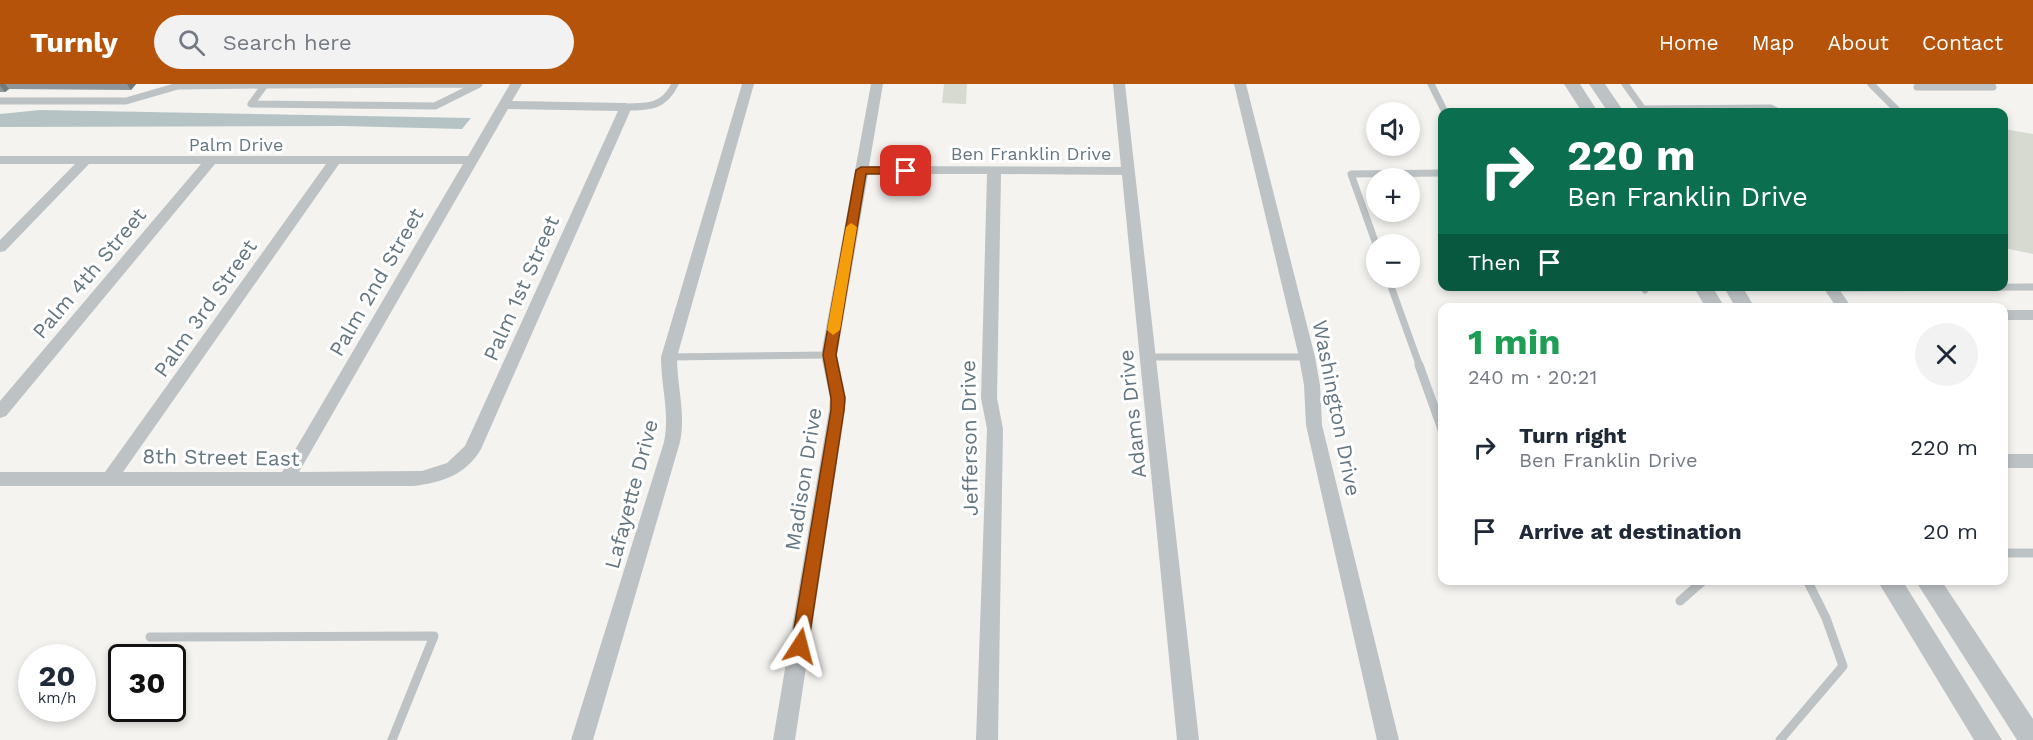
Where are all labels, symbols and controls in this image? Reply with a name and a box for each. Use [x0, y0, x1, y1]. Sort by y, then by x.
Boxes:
search box [154, 15, 574, 69]
text: Turnly [30, 26, 118, 59]
icon: search [175, 26, 208, 59]
text: Search here [223, 30, 352, 55]
text: Home [1659, 30, 1719, 55]
text: Map [1752, 30, 1795, 55]
text: About [1828, 30, 1889, 55]
text: Contact [1922, 30, 2003, 55]
map controls [1366, 102, 1420, 288]
button: sound [1366, 102, 1420, 156]
text: 220 m [1567, 131, 1696, 180]
icon: right [1468, 132, 1546, 210]
street label: Palm Drive [189, 134, 283, 155]
street label: Ben Franklin Drive [951, 143, 1111, 164]
pin [880, 145, 931, 196]
icon: arrive [889, 154, 922, 187]
button: + [1366, 168, 1420, 222]
text: Ben Franklin Drive [1567, 181, 1808, 213]
street label: Palm 4th Street [27, 202, 151, 344]
street label: Palm 2nd Street [323, 203, 429, 361]
street label: Palm 1st Street [478, 211, 564, 364]
street label: Palm 3rd Street [148, 234, 262, 382]
button: − [1366, 234, 1420, 288]
icon: arrive [1533, 246, 1566, 279]
text: Then [1468, 250, 1521, 275]
street label: Washington Drive [1308, 318, 1366, 498]
text: 1 min [1468, 321, 1560, 363]
button: close [1915, 323, 1978, 386]
street label: Adams Drive [1113, 348, 1151, 480]
street label: Jefferson Drive [955, 360, 983, 516]
text: 240 m · 20:21 [1468, 365, 1597, 389]
street label: Madison Drive [779, 406, 827, 552]
street label: Lafayette Drive [599, 417, 663, 571]
text: Turn right [1519, 423, 1626, 448]
icon: right [1468, 431, 1501, 464]
text: 220 m [1910, 435, 1978, 460]
street label: 8th Street East [142, 443, 300, 471]
text: Ben Franklin Drive [1519, 448, 1697, 472]
icon: arrive [1468, 515, 1501, 548]
text: Arrive at destination [1519, 519, 1742, 544]
text: 20 m [1923, 519, 1978, 544]
position arrow [768, 614, 832, 678]
speed limit sign: 30 [108, 644, 186, 722]
text: 20 [38, 658, 76, 693]
text: km/h [38, 689, 76, 707]

